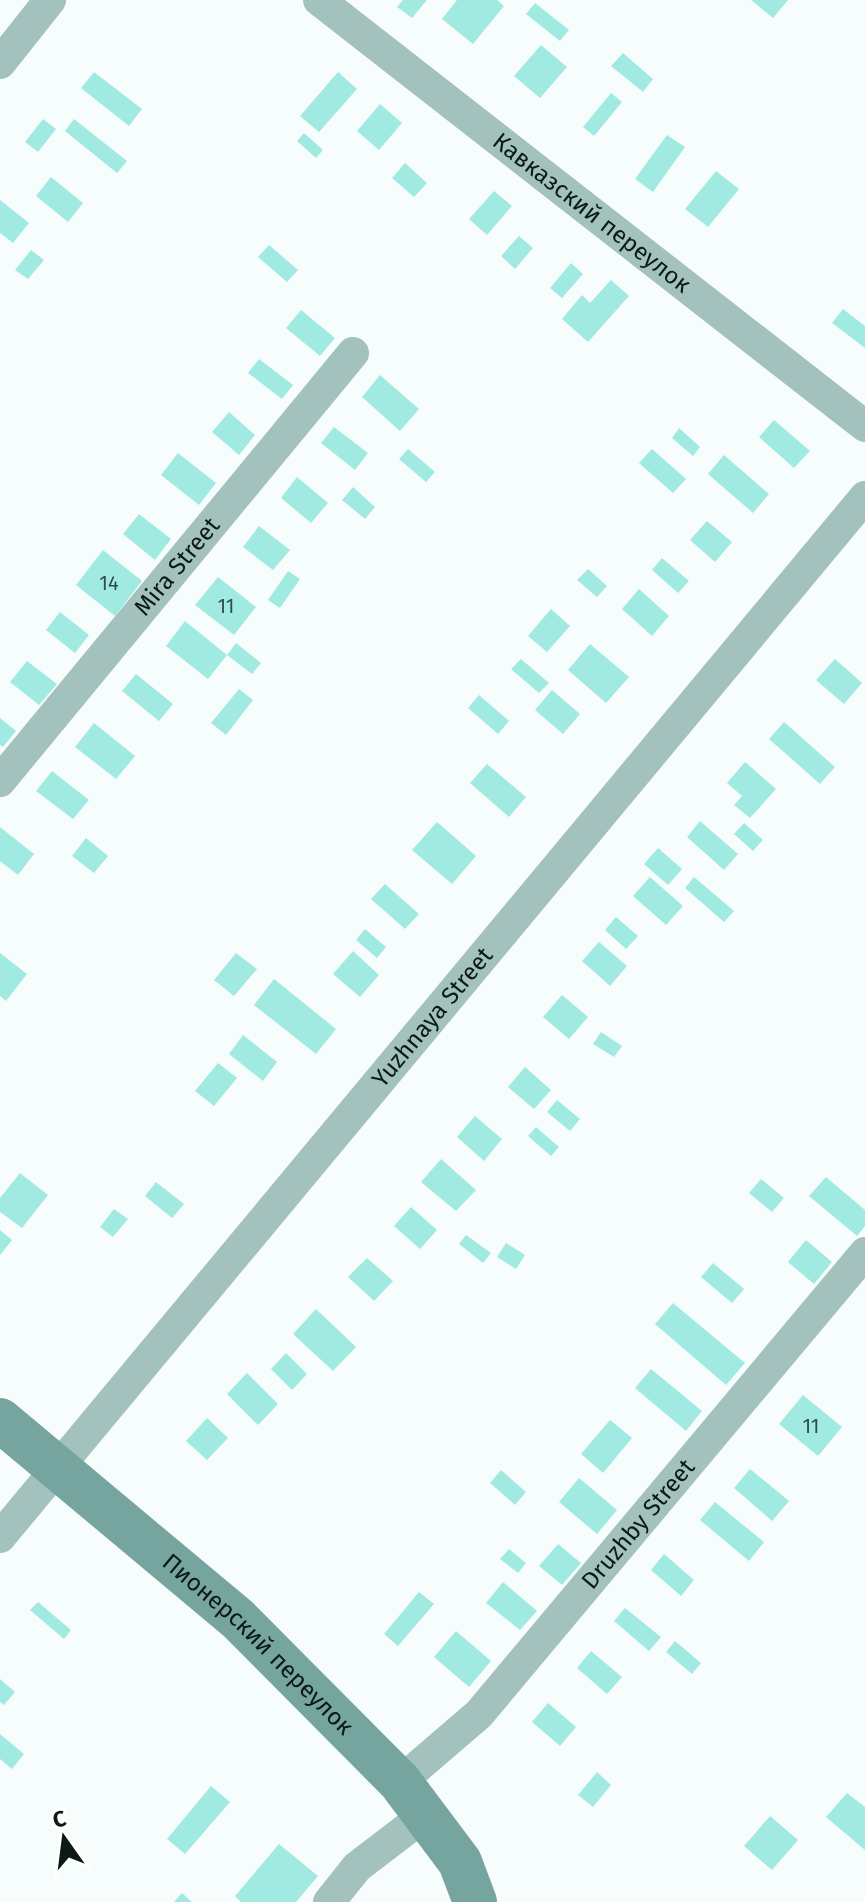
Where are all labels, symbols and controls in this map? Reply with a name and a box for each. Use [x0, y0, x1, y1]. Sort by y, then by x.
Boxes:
street label: Кавказский переулок [487, 127, 697, 299]
street label: Mira Street [128, 512, 226, 621]
house number: 14 [99, 571, 119, 595]
house number: 11 [217, 594, 235, 618]
street label: Yuzhnaya Street [366, 941, 499, 1093]
house number: 11 [802, 1414, 820, 1438]
street label: Druzhby Street [576, 1453, 701, 1595]
street label: Пионерский переулок [157, 1548, 359, 1741]
north arrow [24, 1798, 104, 1878]
text: С [50, 1804, 69, 1834]

